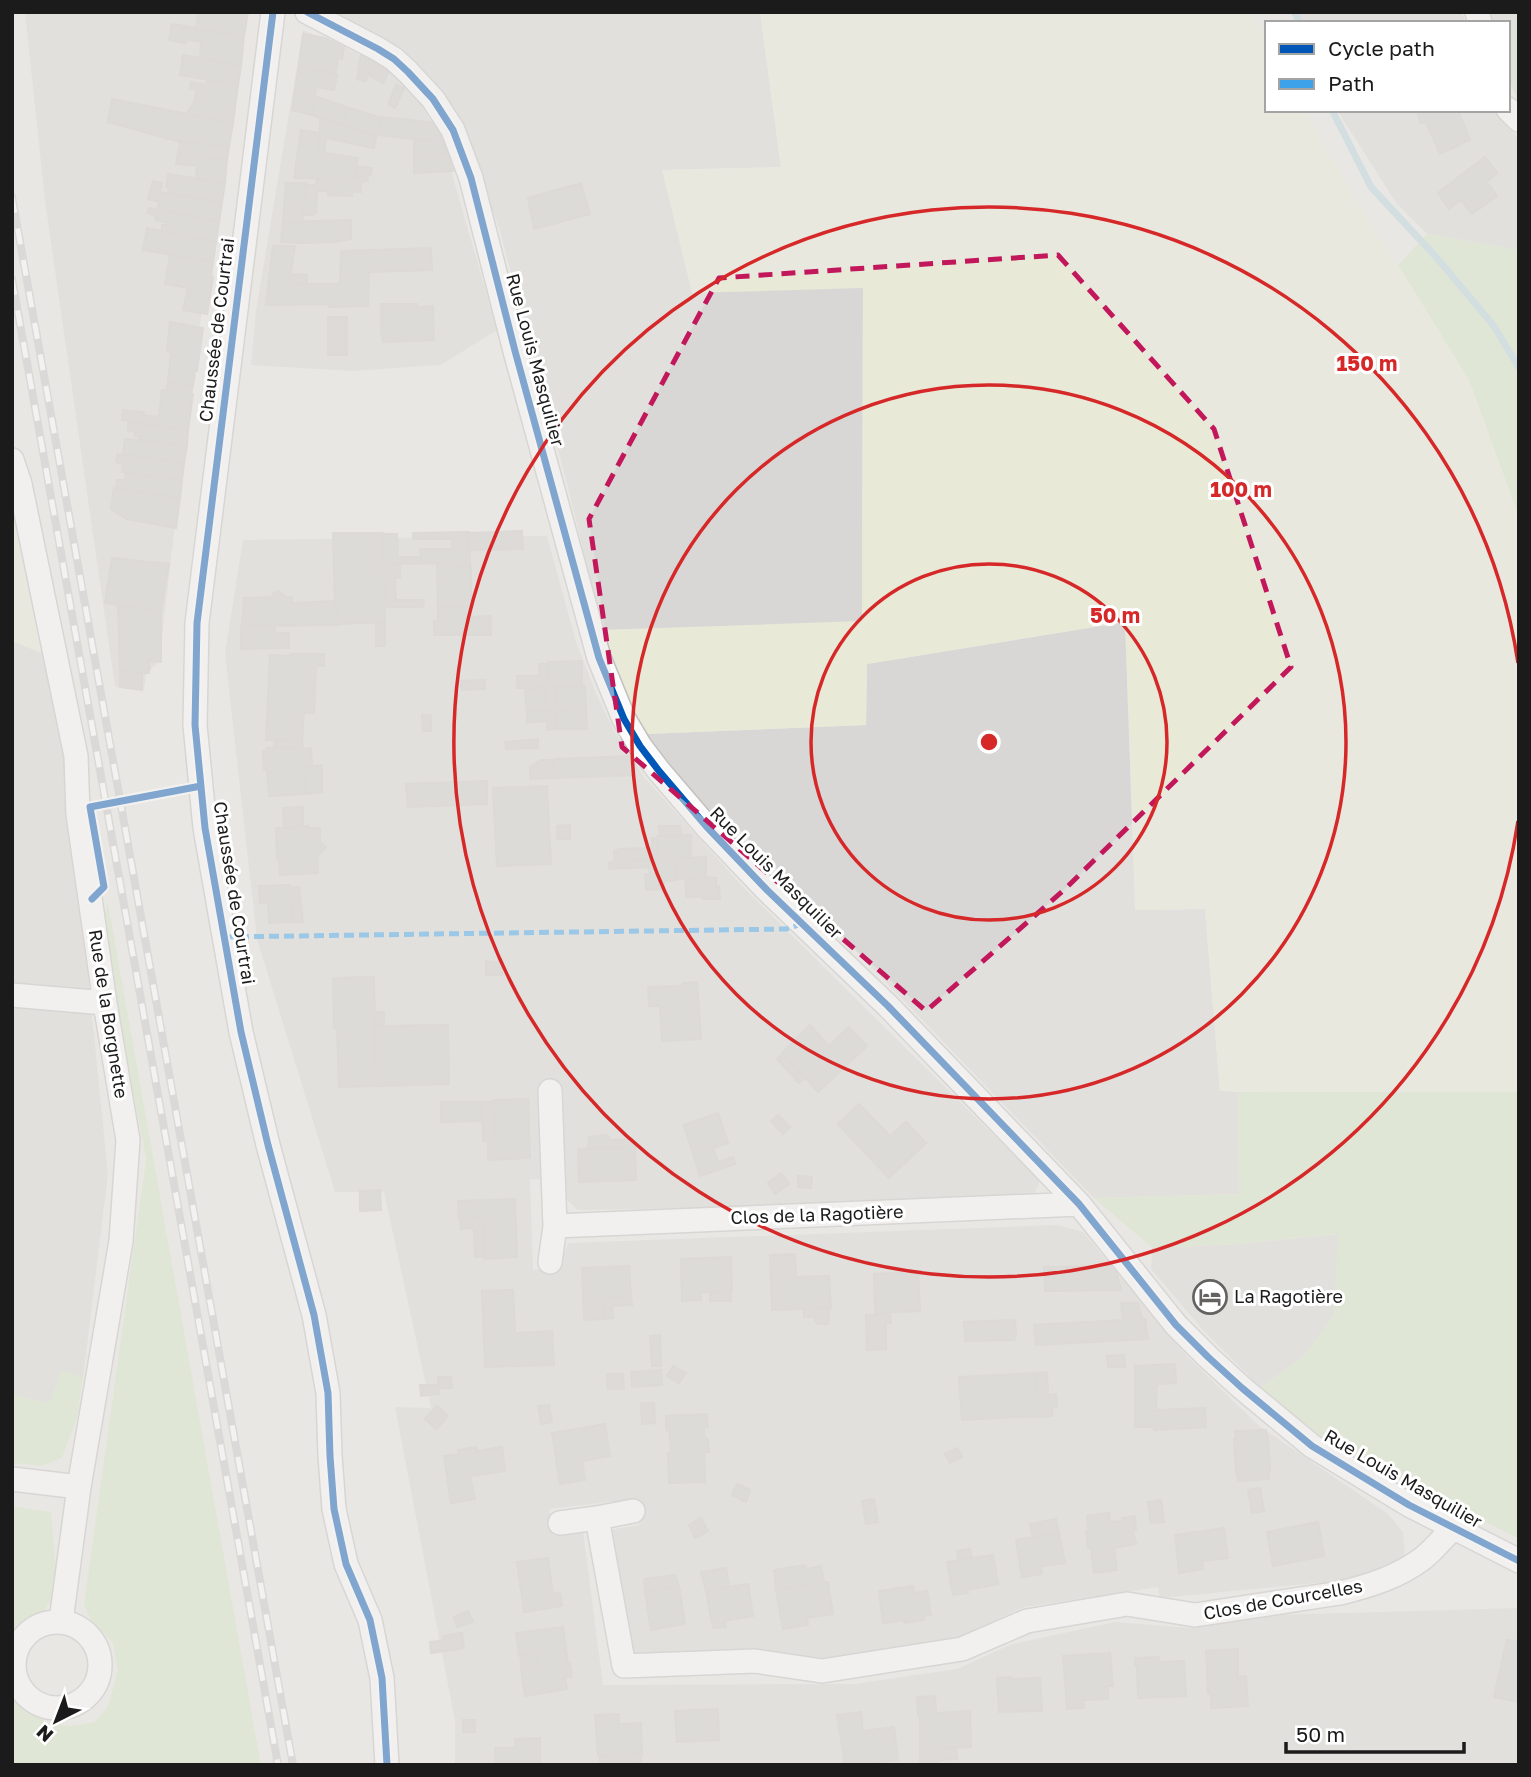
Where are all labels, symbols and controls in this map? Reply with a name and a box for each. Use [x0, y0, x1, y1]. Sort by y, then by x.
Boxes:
legend [1265, 21, 1510, 112]
text: Cycle path [1328, 35, 1435, 61]
text: Path [1328, 70, 1375, 96]
street label: Chaussée de Courtrai [194, 237, 238, 423]
street label: Rue Louis Masquilier [502, 271, 570, 449]
text: 150 m [1337, 350, 1397, 376]
text: 100 m [1210, 476, 1272, 502]
text: 50 m [1090, 602, 1140, 628]
centre of rings [977, 730, 1001, 754]
street label: Chaussée de Courtrai [210, 800, 260, 986]
street label: Rue Louis Masquilier [706, 801, 848, 943]
street label: Rue de la Borgnette [85, 928, 133, 1100]
street label: Clos de la Ragotière [730, 1200, 904, 1228]
hotel icon: La Ragotière [1191, 1278, 1229, 1316]
place label: La Ragotière [1234, 1285, 1343, 1307]
street label: Rue Louis Masquilier [1321, 1424, 1486, 1532]
street label: Clos de Courcelles [1202, 1574, 1364, 1624]
north arrow [21, 1686, 91, 1756]
scale bar [1286, 1710, 1464, 1754]
text: N [31, 1721, 57, 1747]
text: 50 m [1296, 1721, 1345, 1747]

